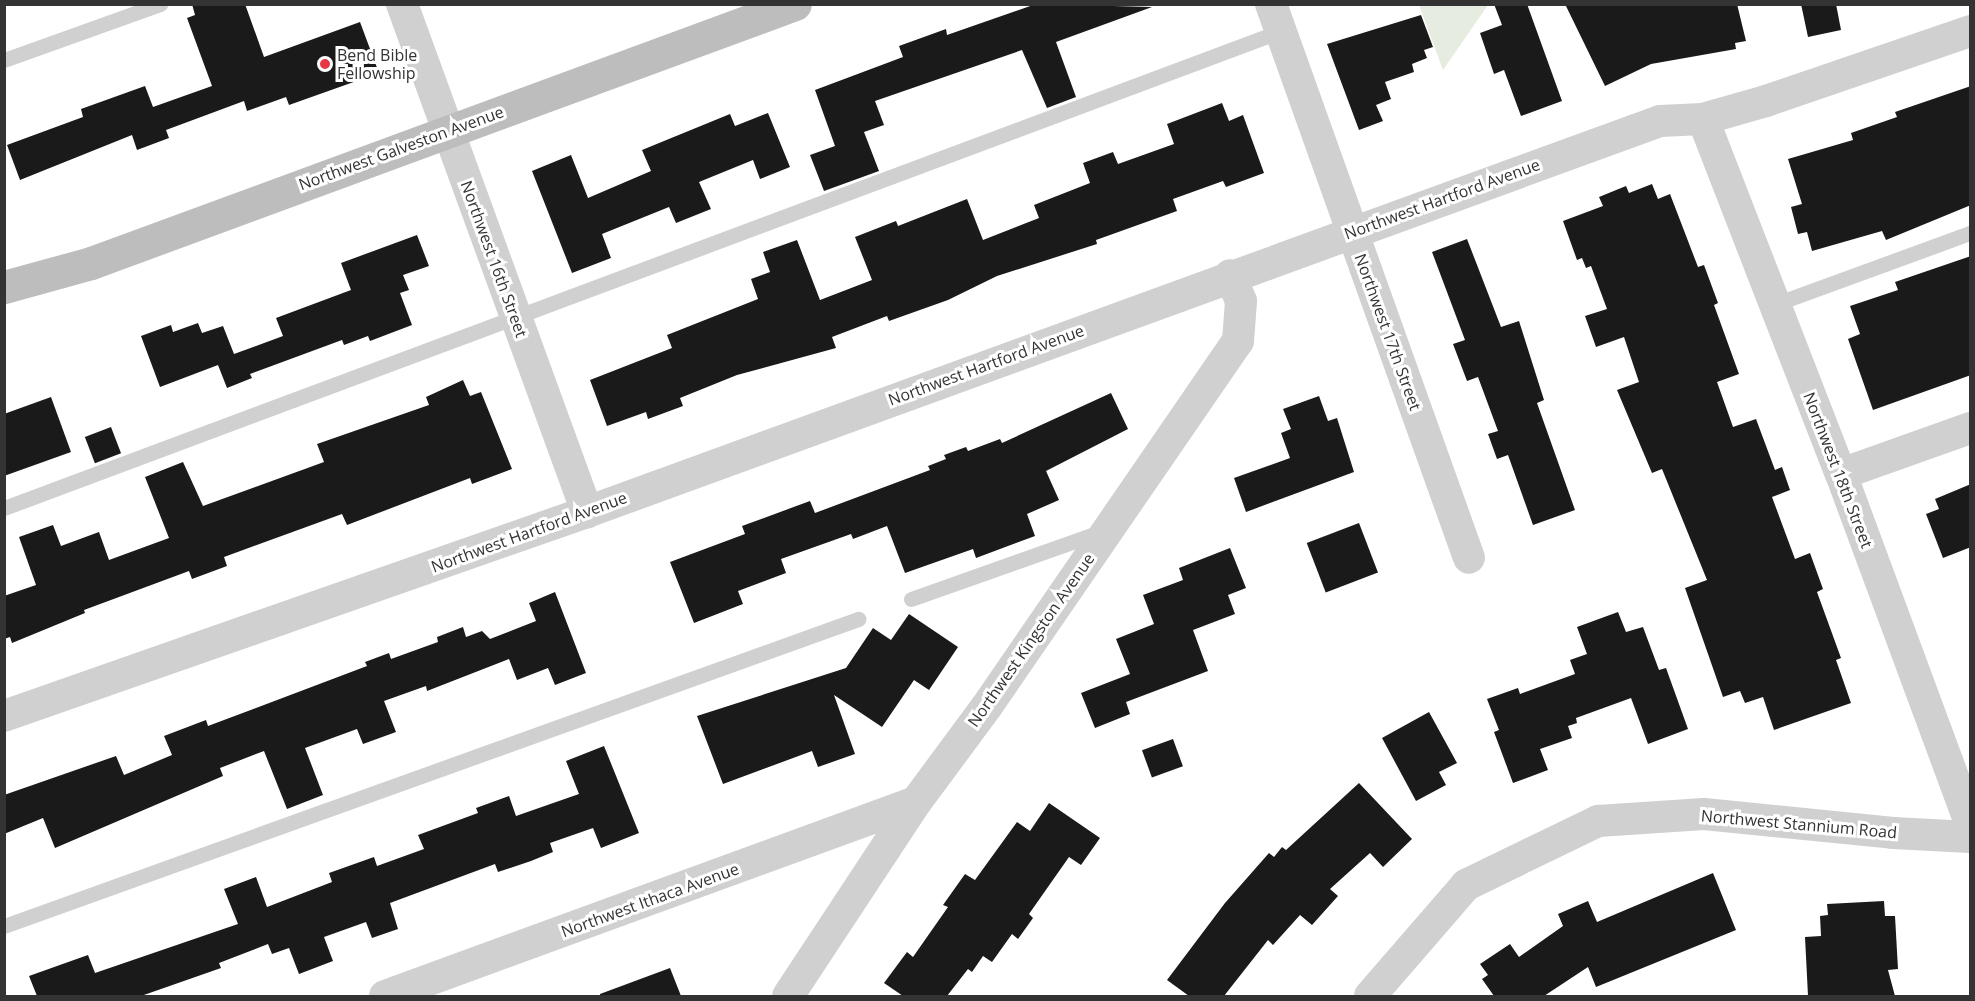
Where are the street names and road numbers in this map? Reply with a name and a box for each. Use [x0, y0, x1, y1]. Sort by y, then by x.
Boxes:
street label: Northwest Galveston Avenue [296, 102, 506, 194]
street label: Northwest Hartford Avenue [1342, 155, 1542, 243]
street label: Northwest 16th Street [457, 178, 531, 340]
street label: Northwest 17th Street [1351, 251, 1425, 413]
street label: Northwest Hartford Avenue [886, 321, 1086, 409]
street label: Northwest 18th Street [1799, 389, 1877, 551]
street label: Northwest Hartford Avenue [429, 488, 629, 576]
street label: Northwest Kingston Avenue [964, 549, 1098, 731]
street label: Northwest Stannium Road [1700, 806, 1898, 842]
street label: Northwest Ithaca Avenue [558, 859, 742, 941]

